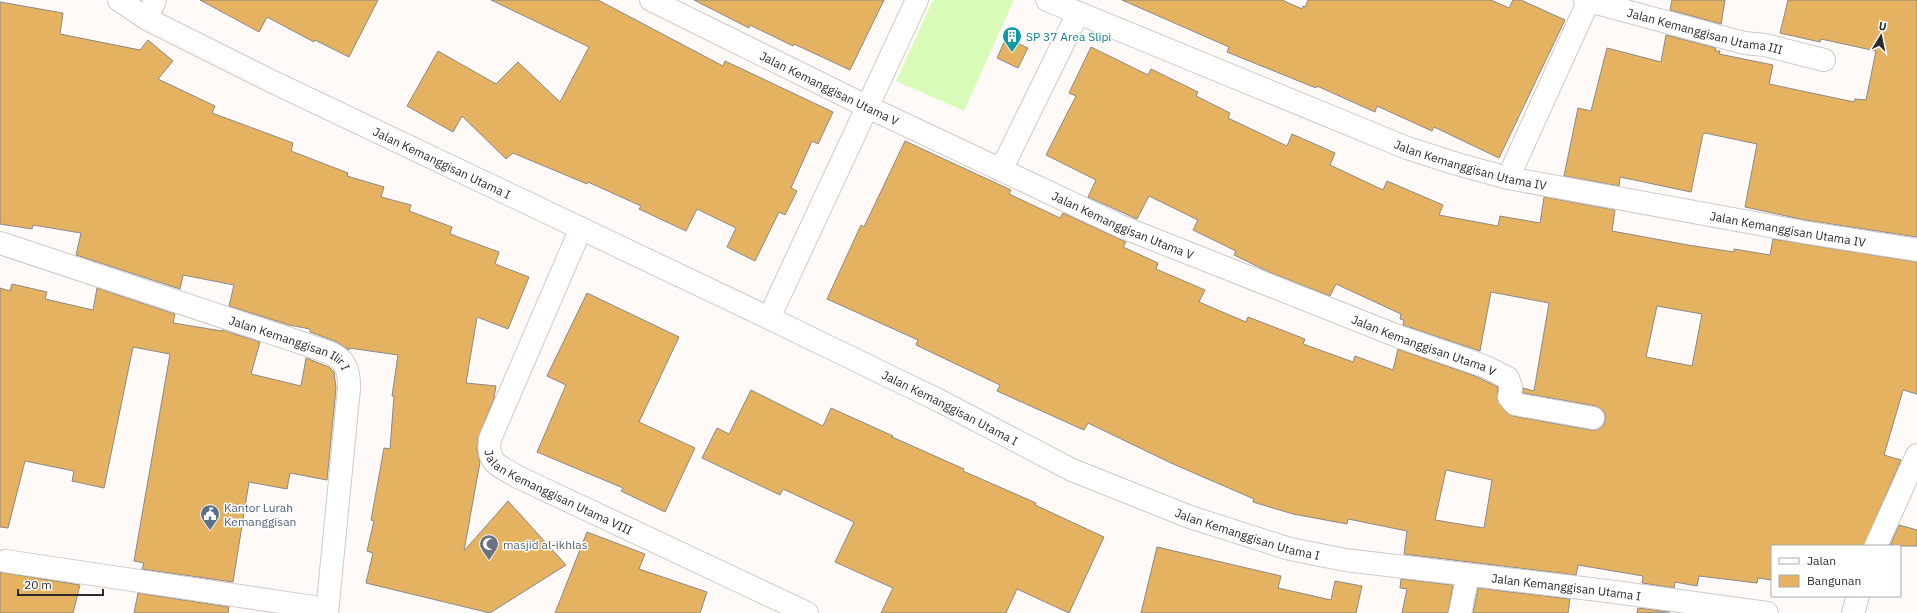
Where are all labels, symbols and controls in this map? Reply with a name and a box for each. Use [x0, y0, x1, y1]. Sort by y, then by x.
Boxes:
street label: Jalan Kemanggisan Utama III [1625, 4, 1785, 57]
north arrow [1861, 16, 1901, 56]
text: U [1878, 19, 1888, 34]
building icon: SP 37 Area Slipi [1001, 25, 1023, 53]
place label: SP 37 Area Slipi [1026, 29, 1111, 44]
street label: Jalan Kemanggisan Utama V [758, 47, 902, 128]
street label: Jalan Kemanggisan Utama I [371, 123, 514, 202]
street label: Jalan Kemanggisan Utama IV [1392, 136, 1549, 193]
street label: Jalan Kemanggisan Utama V [1050, 188, 1197, 262]
street label: Jalan Kemanggisan Utama IV [1709, 208, 1867, 249]
street label: Jalan Kemanggisan Utama V [1349, 311, 1499, 379]
street label: Jalan Kemanggisan Ilir I [227, 312, 354, 373]
street label: Jalan Kemanggisan Utama I [880, 367, 1021, 448]
street label: Jalan Kemanggisan Utama VIII [482, 448, 635, 537]
place label: Kantor Lurah Kemanggisan [224, 500, 296, 529]
public building icon: Kantor Lurah Kemanggisan [199, 503, 221, 531]
street label: Jalan Kemanggisan Utama I [1173, 504, 1321, 562]
mosque icon: masjid al-ikhlas [478, 533, 500, 561]
place label: masjid al-ikhlas [503, 537, 588, 552]
legend [1771, 545, 1901, 597]
text: Jalan [1807, 553, 1836, 568]
street label: Jalan Kemanggisan Utama I [1491, 570, 1642, 603]
scale bar [18, 571, 103, 597]
text: Bangunan [1807, 573, 1861, 588]
text: 20 m [24, 577, 52, 592]

